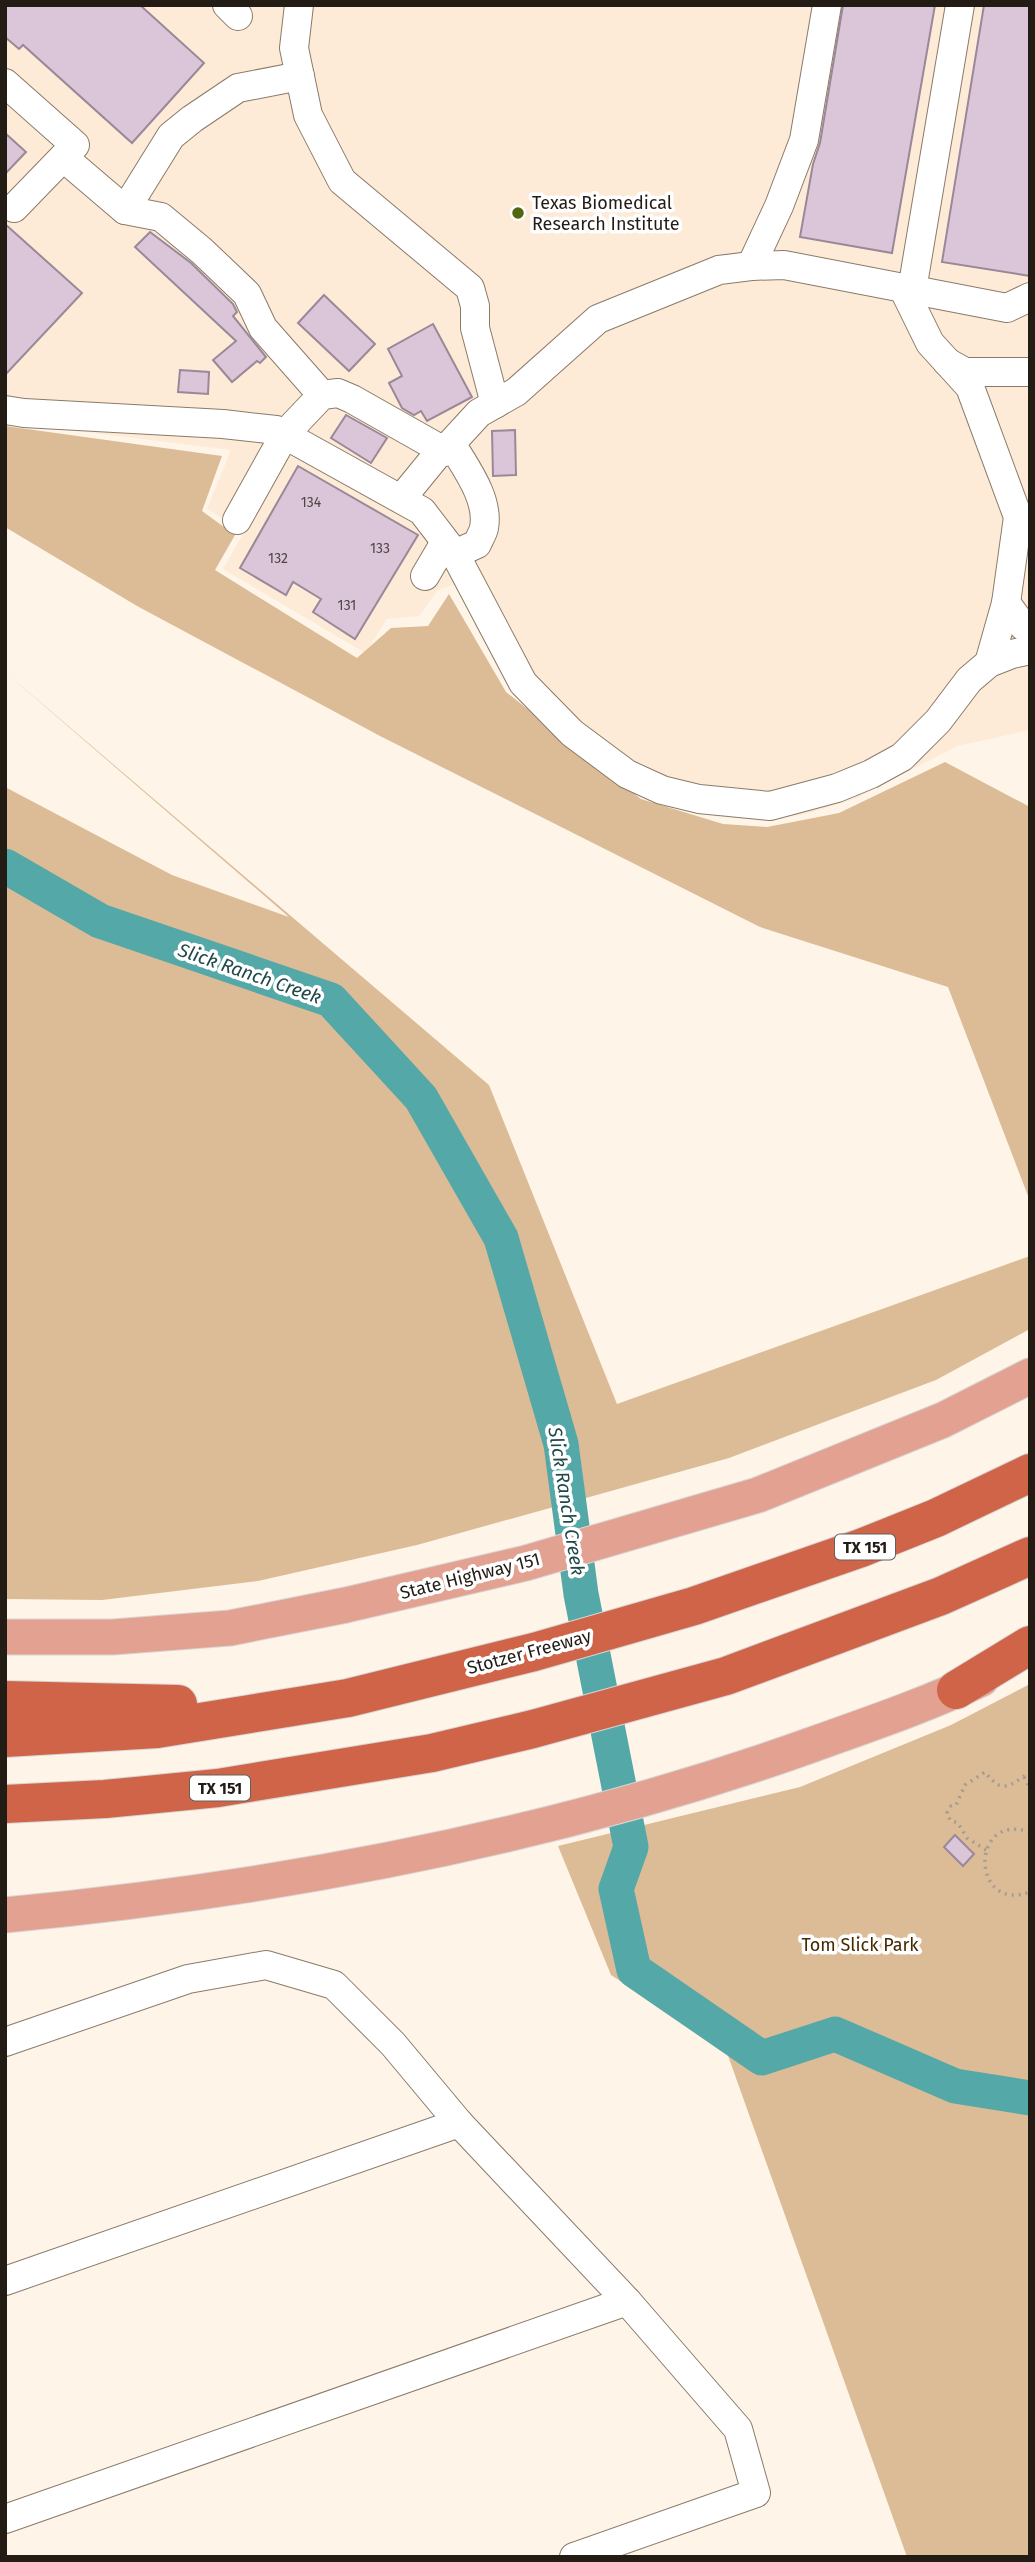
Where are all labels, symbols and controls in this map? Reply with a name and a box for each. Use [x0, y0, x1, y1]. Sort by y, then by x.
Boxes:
place label: Texas Biomedical Research Institute [532, 192, 679, 235]
marker: Texas Biomedical Research Institute [510, 205, 526, 221]
house number: 134 [301, 494, 322, 511]
house number: 133 [370, 540, 390, 557]
house number: 132 [268, 550, 288, 567]
house number: 131 [338, 597, 356, 614]
water label: Slick Ranch Creek [174, 938, 324, 1009]
water label: Slick Ranch Creek [543, 1424, 590, 1577]
road number: TX 151 [835, 1534, 895, 1560]
street label: State Highway 151 [398, 1548, 542, 1604]
street label: Stotzer Freeway [465, 1625, 594, 1679]
road number: TX 151 [190, 1776, 250, 1800]
park label: Tom Slick Park [801, 1934, 919, 1956]

